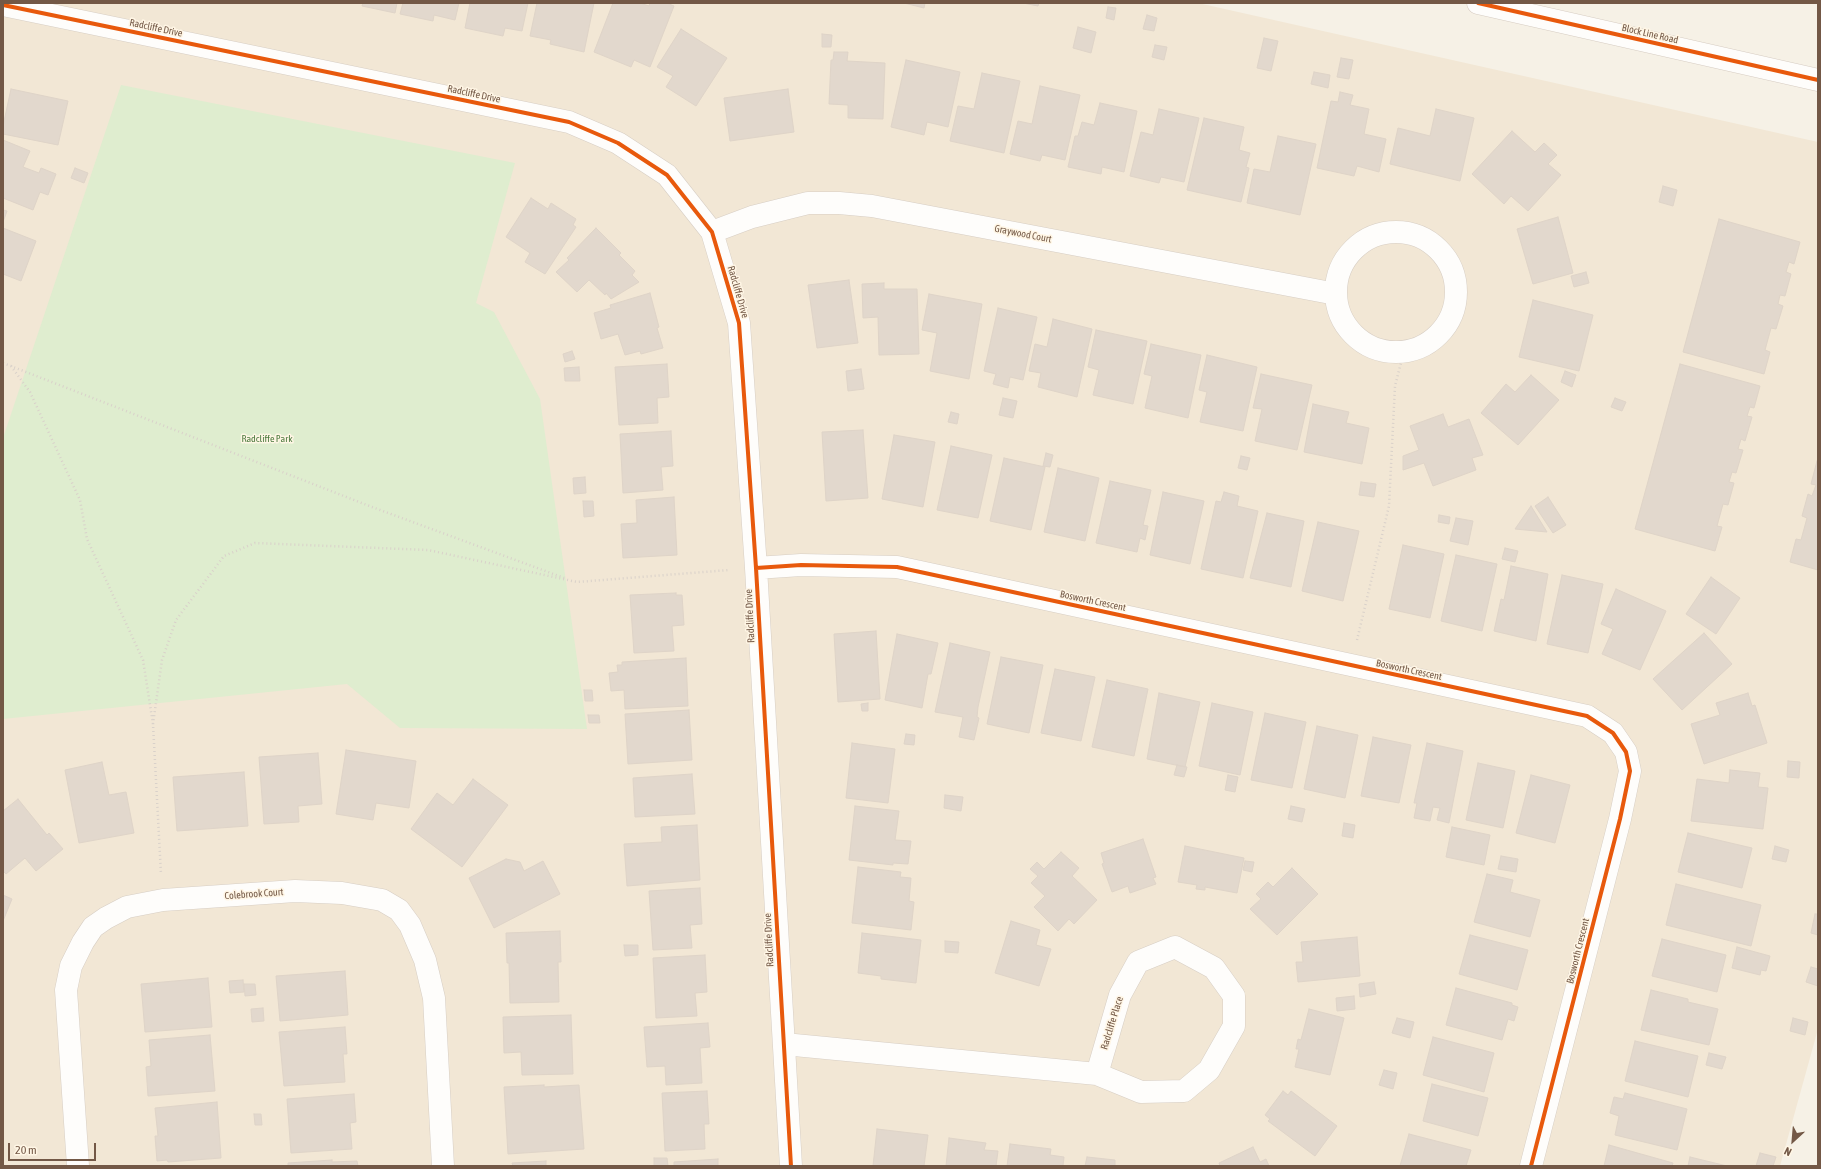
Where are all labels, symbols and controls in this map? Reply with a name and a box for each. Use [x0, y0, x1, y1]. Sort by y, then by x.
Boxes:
street label: Radcliffe Drive [128, 17, 184, 39]
street label: Block Line Road [1621, 22, 1679, 46]
street label: Radcliffe Drive [446, 83, 502, 105]
street label: Graywood Court [993, 223, 1053, 245]
street label: Radcliffe Drive [725, 264, 751, 320]
park label: Radcliffe Park [241, 433, 293, 445]
street label: Bosworth Crescent [1059, 588, 1127, 614]
street label: Radcliffe Drive [743, 589, 757, 643]
street label: Bosworth Crescent [1375, 657, 1443, 683]
street label: Colebrook Court [224, 886, 284, 902]
street label: Radcliffe Drive [762, 913, 776, 967]
street label: Bosworth Crescent [1564, 917, 1592, 985]
street label: Radcliffe Place [1098, 995, 1126, 1051]
north arrow [1773, 1121, 1813, 1161]
scale bar [10, 1135, 98, 1161]
text: 20 m [15, 1143, 37, 1157]
text: N [1782, 1145, 1793, 1159]

